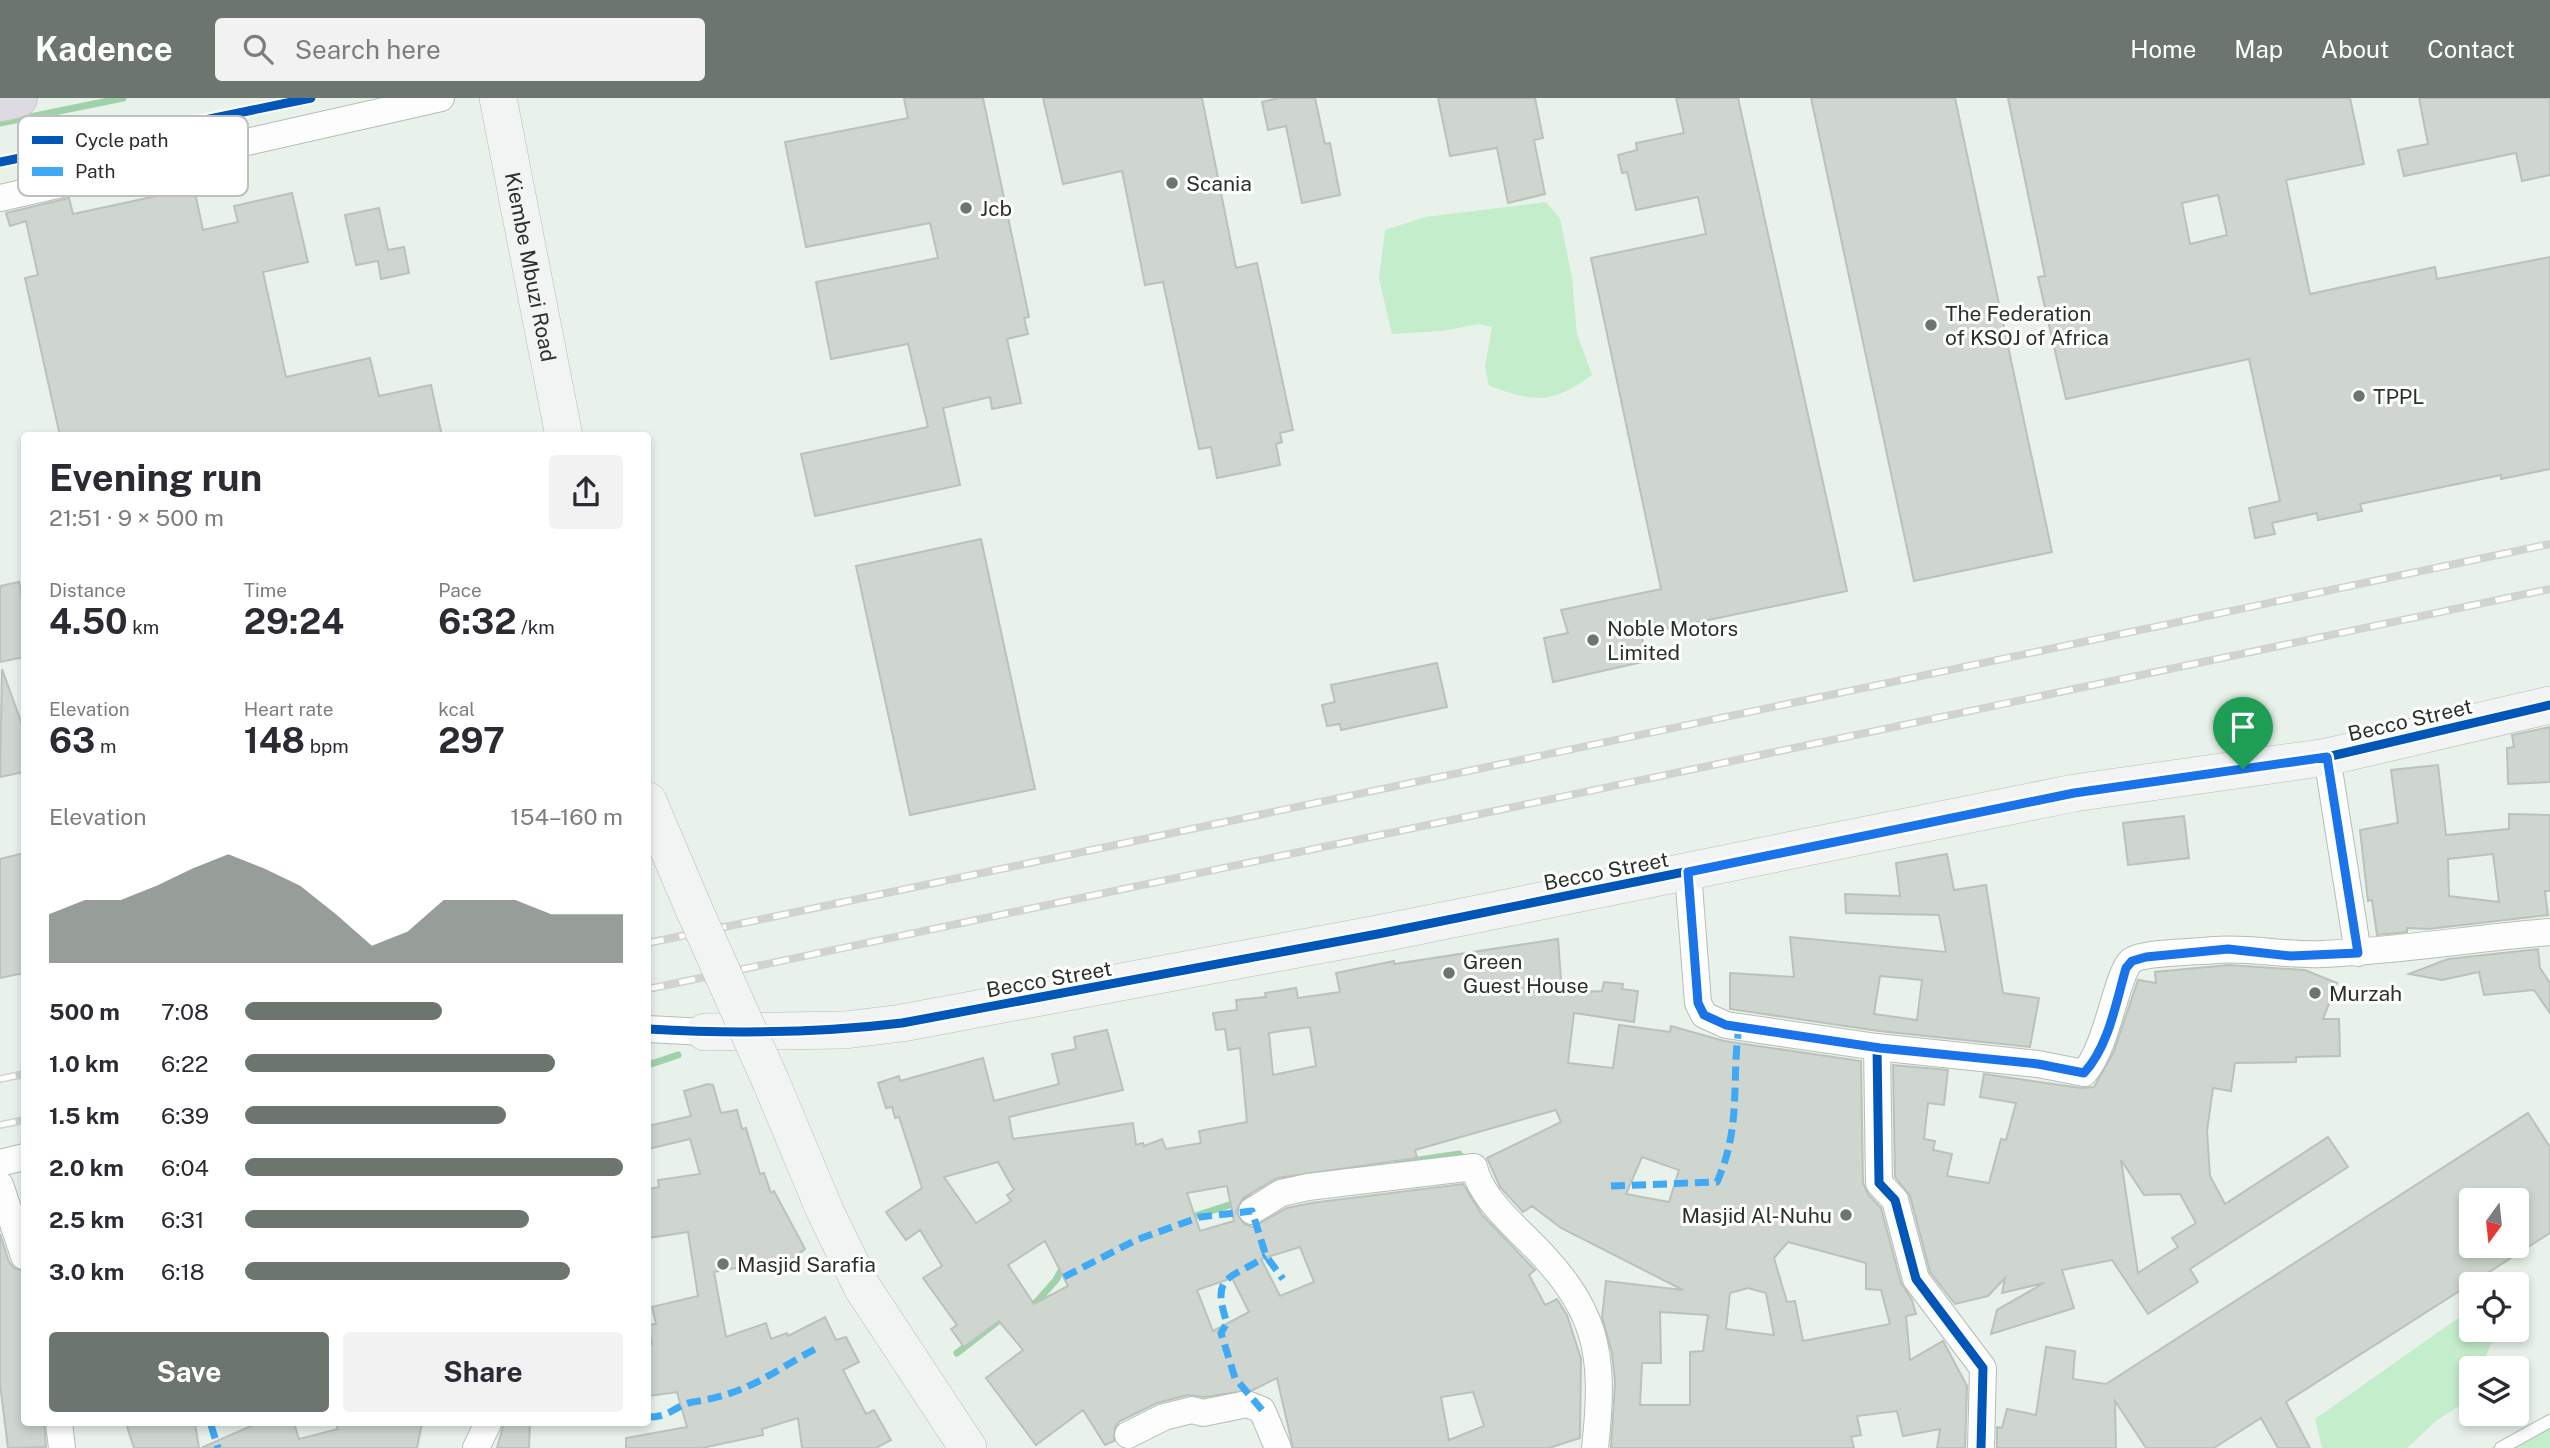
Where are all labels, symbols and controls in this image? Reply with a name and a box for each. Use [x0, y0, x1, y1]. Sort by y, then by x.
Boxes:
search box [215, 18, 705, 81]
text: Kadence [35, 30, 173, 68]
icon: search [239, 30, 277, 68]
text: Search here [295, 34, 441, 65]
text: Home [2130, 35, 2196, 63]
text: Map [2234, 35, 2283, 63]
text: About [2321, 35, 2389, 63]
text: Contact [2427, 35, 2515, 63]
legend [18, 116, 248, 196]
text: Cycle path [75, 129, 168, 151]
text: Path [75, 160, 115, 182]
street label: Kiembe Mbuzi Road [500, 170, 562, 364]
place label: Scania [1186, 171, 1252, 196]
marker: Scania [1164, 175, 1180, 191]
place label: Jcb [980, 196, 1012, 221]
marker: Jcb [958, 200, 974, 216]
place label: The Federation of KSOJ of Africa [1945, 301, 2109, 350]
marker: The Federation of KSOJ of Africa [1923, 317, 1939, 333]
place label: TPPL [2373, 384, 2424, 409]
marker: TPPL [2351, 388, 2367, 404]
text: Evening run [49, 455, 262, 500]
button: share [549, 455, 623, 529]
text: 21:51 · 9 × 500 m [49, 504, 224, 531]
text: Distance [49, 579, 126, 601]
text: Time [244, 579, 287, 601]
text: Pace [438, 579, 482, 601]
text: 4.50 [49, 601, 128, 642]
text: 29:24 [244, 601, 344, 642]
text: 6:32 [438, 601, 516, 642]
text: km [128, 616, 159, 638]
text: /km [516, 616, 555, 638]
place label: Noble Motors Limited [1607, 616, 1738, 665]
marker: Noble Motors Limited [1585, 632, 1601, 648]
street label: Becco Street [2345, 694, 2475, 746]
pin [2213, 697, 2273, 769]
text: Elevation [49, 698, 130, 720]
text: Heart rate [244, 698, 333, 720]
text: kcal [438, 698, 475, 720]
icon: arrive [2224, 708, 2262, 746]
text: 63 [49, 720, 95, 761]
text: 148 [244, 720, 305, 761]
text: 297 [438, 720, 505, 761]
text: m [95, 735, 116, 757]
text: bpm [305, 735, 349, 757]
text: Elevation [49, 803, 147, 830]
text: 154–160 m [510, 803, 623, 830]
street label: Becco Street [1541, 847, 1671, 895]
place label: Green Guest House [1463, 949, 1589, 998]
street label: Becco Street [984, 956, 1114, 1002]
marker: Green Guest House [1441, 965, 1457, 981]
place label: Murzah [2329, 981, 2402, 1006]
marker: Murzah [2307, 985, 2323, 1001]
text: 500 m [49, 998, 120, 1025]
text: 7:08 [161, 998, 209, 1025]
text: 1.0 km [49, 1050, 119, 1077]
text: 6:22 [161, 1050, 208, 1077]
text: 1.5 km [49, 1102, 120, 1129]
text: 6:39 [161, 1102, 209, 1129]
text: 2.0 km [49, 1154, 124, 1181]
text: 6:04 [161, 1154, 209, 1181]
north arrow [2459, 1188, 2529, 1258]
map controls [2459, 1188, 2529, 1426]
place label: Masjid Al-Nuhu [1682, 1203, 1832, 1228]
text: 2.5 km [49, 1206, 124, 1233]
text: 6:31 [161, 1206, 204, 1233]
marker: Masjid Al-Nuhu [1838, 1207, 1854, 1223]
place label: Masjid Sarafia [737, 1252, 876, 1277]
marker: Masjid Sarafia [715, 1256, 731, 1272]
text: 3.0 km [49, 1258, 124, 1285]
text: 6:18 [161, 1258, 205, 1285]
button: locate [2459, 1272, 2529, 1342]
button: Save [49, 1332, 329, 1412]
button: Share [343, 1332, 623, 1412]
button: layers [2459, 1356, 2529, 1426]

